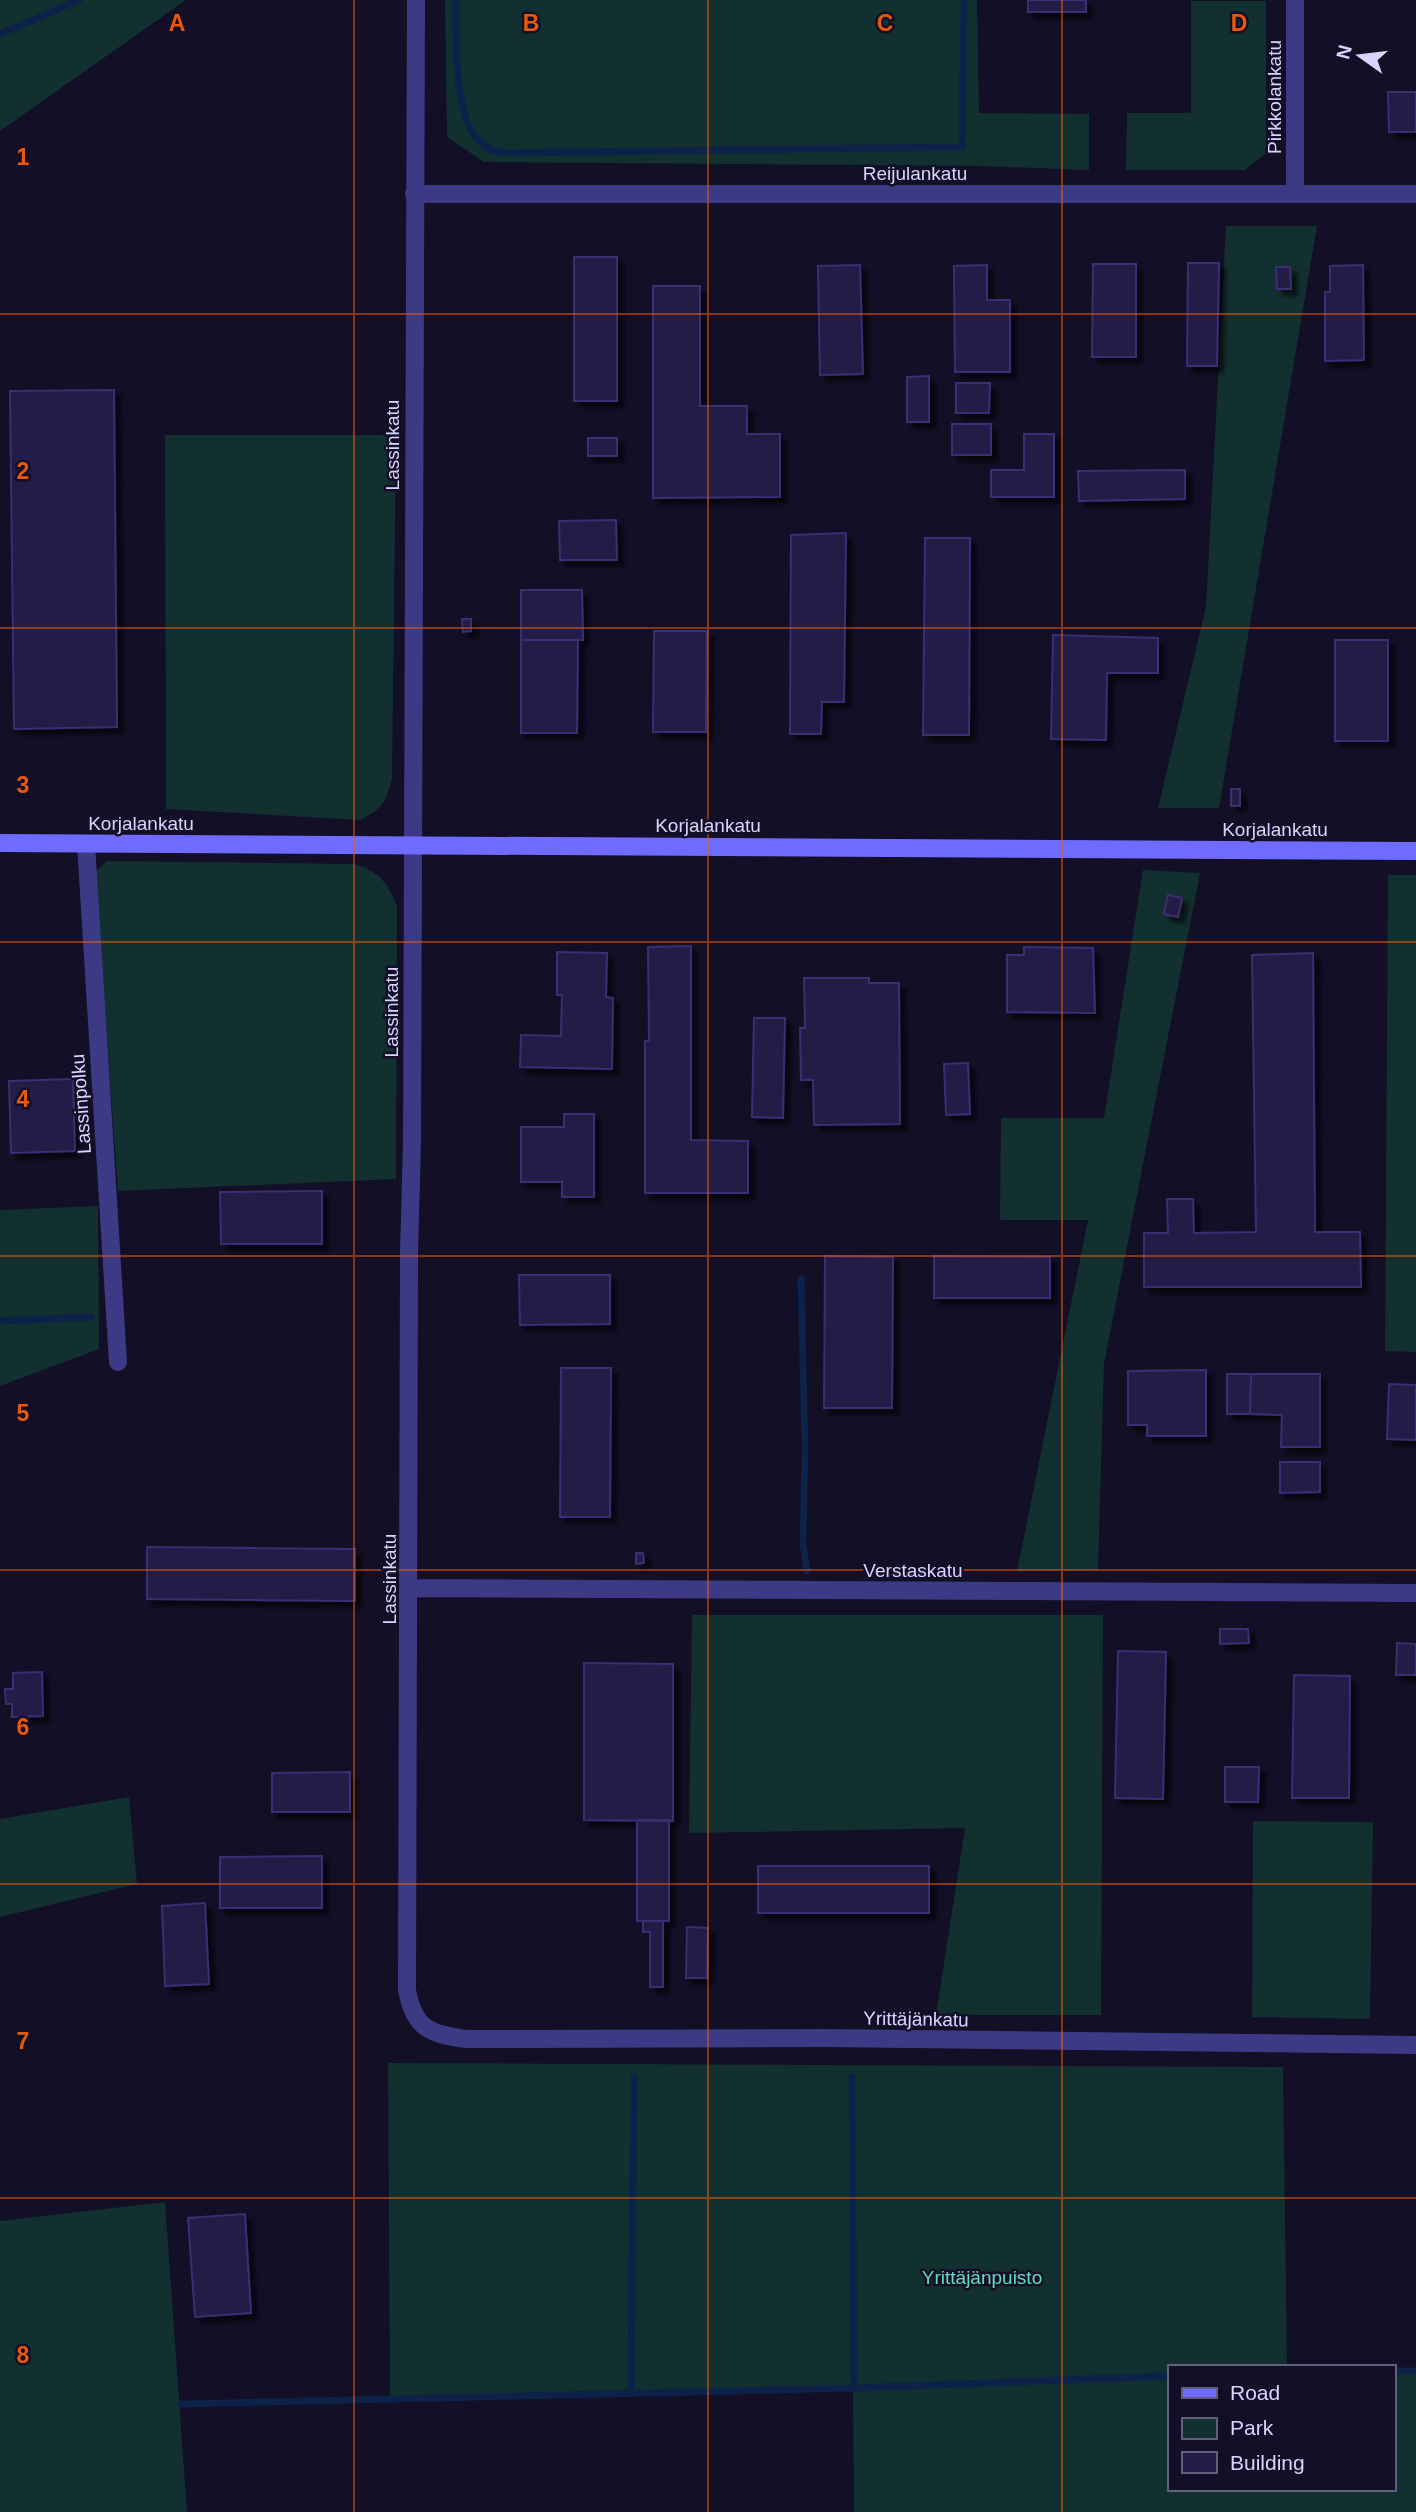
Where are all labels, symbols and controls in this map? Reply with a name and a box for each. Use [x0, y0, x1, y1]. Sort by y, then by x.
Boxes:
text: A [169, 10, 185, 36]
text: B [523, 10, 539, 36]
text: C [877, 10, 893, 36]
text: D [1231, 10, 1247, 36]
north arrow [1325, 21, 1395, 91]
street label: Pirkkolankatu [1264, 40, 1285, 154]
text: N [1332, 43, 1356, 61]
text: 1 [17, 144, 30, 170]
street label: Reijulankatu [863, 163, 967, 184]
street label: Lassinkatu [382, 400, 403, 490]
text: 2 [17, 458, 29, 484]
text: 3 [17, 772, 29, 798]
street label: Korjalankatu [88, 813, 194, 834]
street label: Korjalankatu [655, 815, 761, 836]
street label: Korjalankatu [1222, 819, 1328, 840]
street label: Lassinkatu [381, 967, 402, 1057]
street label: Lassinpolku [67, 1053, 95, 1155]
text: 4 [17, 1086, 30, 1112]
text: 5 [17, 1400, 30, 1426]
street label: Lassinkatu [379, 1534, 400, 1624]
street label: Verstaskatu [863, 1560, 963, 1581]
text: 6 [17, 1714, 29, 1740]
street label: Yrittäjänkatu [863, 2008, 969, 2030]
text: 7 [17, 2028, 29, 2054]
park label: Yrittäjänpuisto [922, 2267, 1042, 2288]
text: 8 [17, 2342, 30, 2368]
legend [1168, 2365, 1395, 2491]
text: Road [1230, 2381, 1280, 2404]
text: Park [1230, 2416, 1274, 2439]
text: Building [1230, 2451, 1305, 2474]

